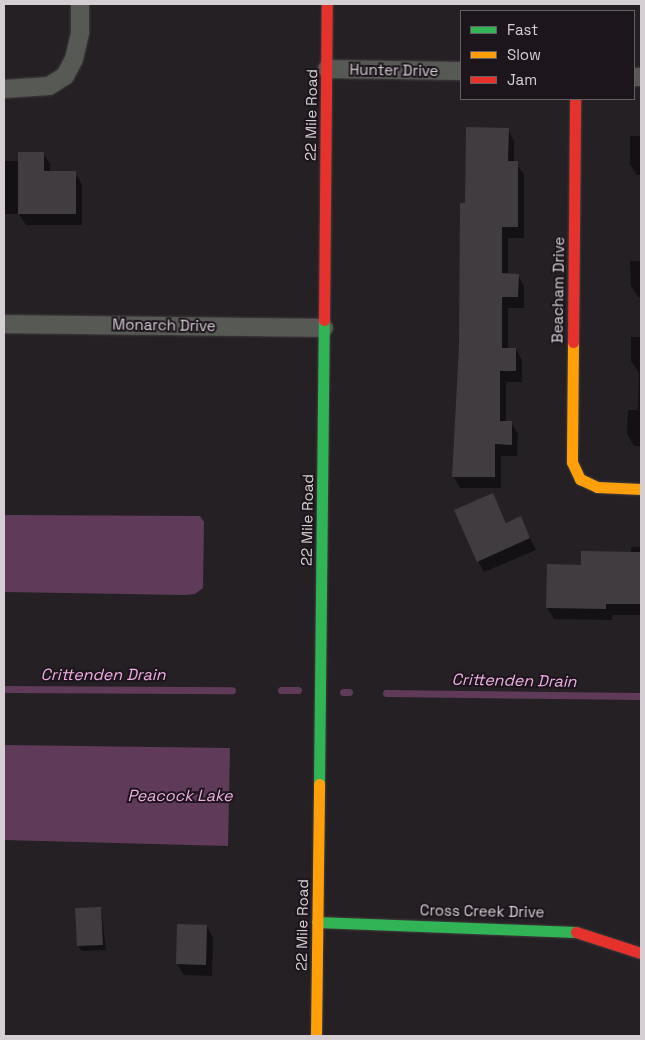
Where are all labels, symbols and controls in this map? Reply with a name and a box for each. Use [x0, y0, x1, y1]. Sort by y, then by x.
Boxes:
legend [460, 10, 635, 100]
text: Fast [507, 20, 538, 39]
text: Slow [507, 45, 541, 64]
street label: Hunter Drive [349, 60, 439, 80]
street label: 22 Mile Road [301, 69, 321, 161]
text: Jam [507, 70, 537, 89]
street label: Beacham Drive [548, 237, 568, 343]
street label: Monarch Drive [112, 315, 216, 335]
street label: 22 Mile Road [297, 474, 317, 566]
water label: Crittenden Drain [40, 665, 166, 685]
water label: Crittenden Drain [451, 670, 577, 692]
water label: Peacock Lake [127, 786, 233, 806]
street label: 22 Mile Road [292, 879, 312, 971]
street label: Cross Creek Drive [420, 901, 544, 921]

